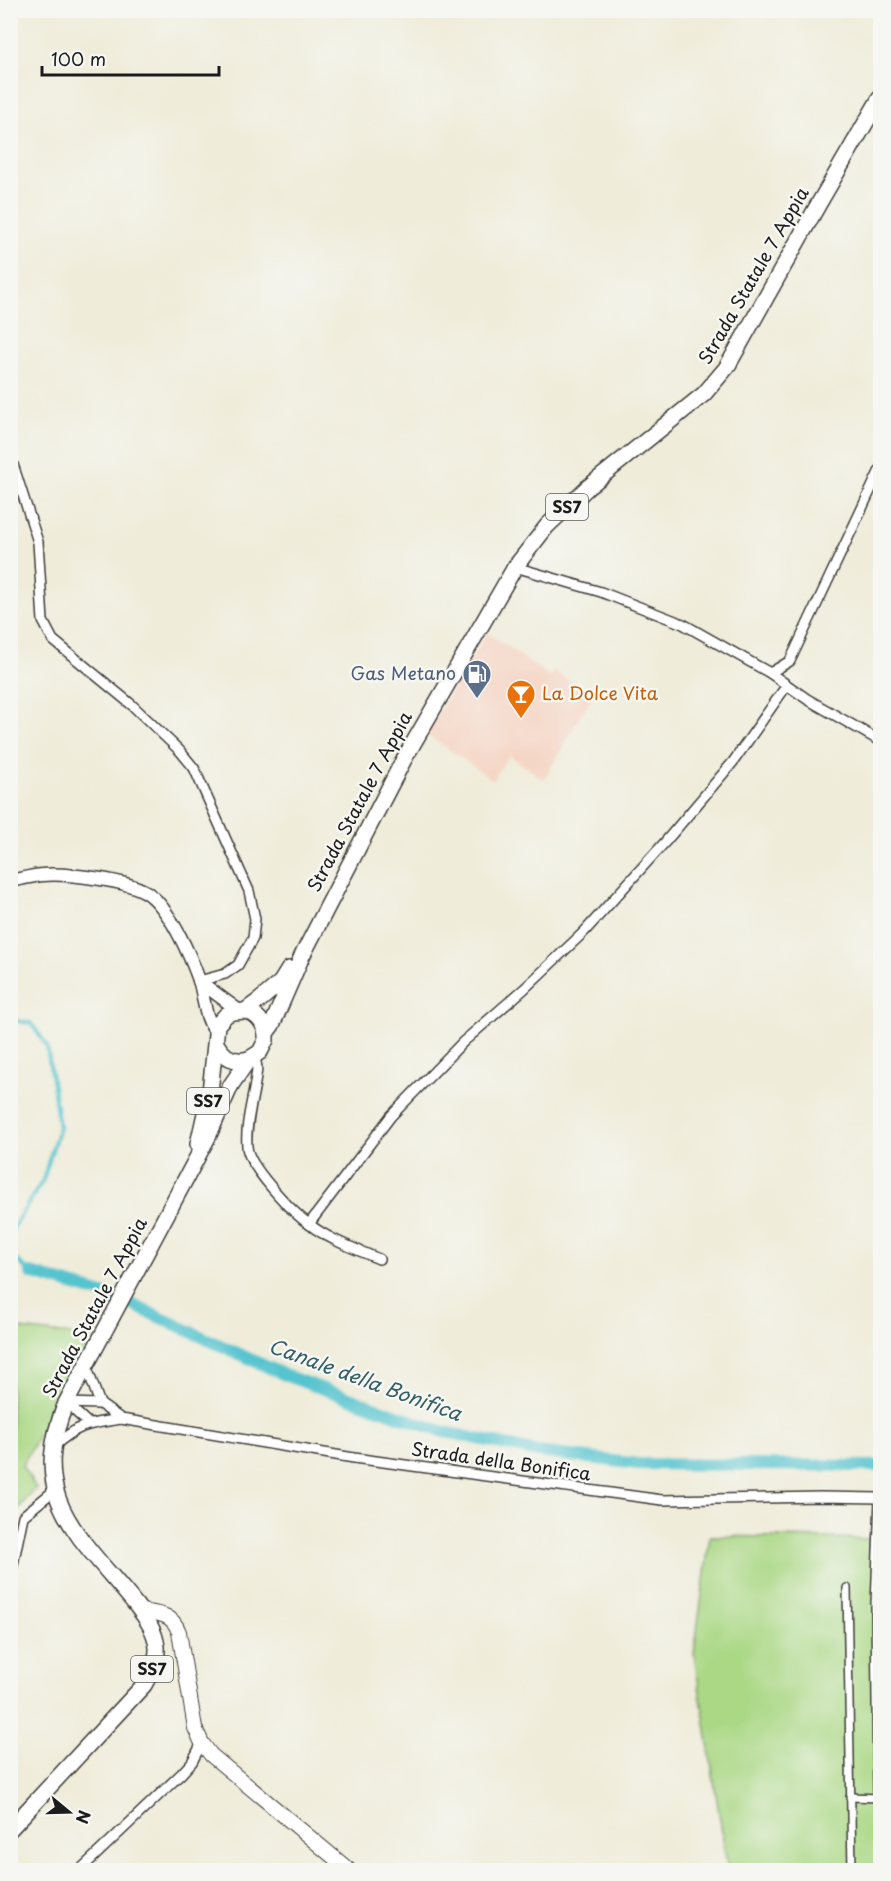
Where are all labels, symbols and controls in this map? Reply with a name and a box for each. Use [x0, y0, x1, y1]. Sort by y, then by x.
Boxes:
scale bar [42, 39, 219, 77]
text: 100 m [51, 45, 106, 72]
street label: Strada Statale 7 Appia [691, 181, 815, 369]
road number: SS7 [546, 494, 588, 520]
fuel station icon: Gas Metano [461, 658, 493, 700]
place label: Gas Metano [351, 659, 456, 686]
bar icon: La Dolce Vita [505, 678, 537, 720]
place label: La Dolce Vita [542, 679, 659, 706]
street label: Strada Statale 7 Appia [300, 706, 418, 896]
road number: SS7 [187, 1088, 229, 1114]
street label: Strada Statale 7 Appia [35, 1212, 153, 1402]
water label: Canale della Bonifica [265, 1330, 467, 1428]
street label: Strada della Bonifica [410, 1435, 593, 1487]
road number: SS7 [131, 1656, 173, 1682]
north arrow [39, 1782, 99, 1842]
text: N [71, 1807, 98, 1827]

